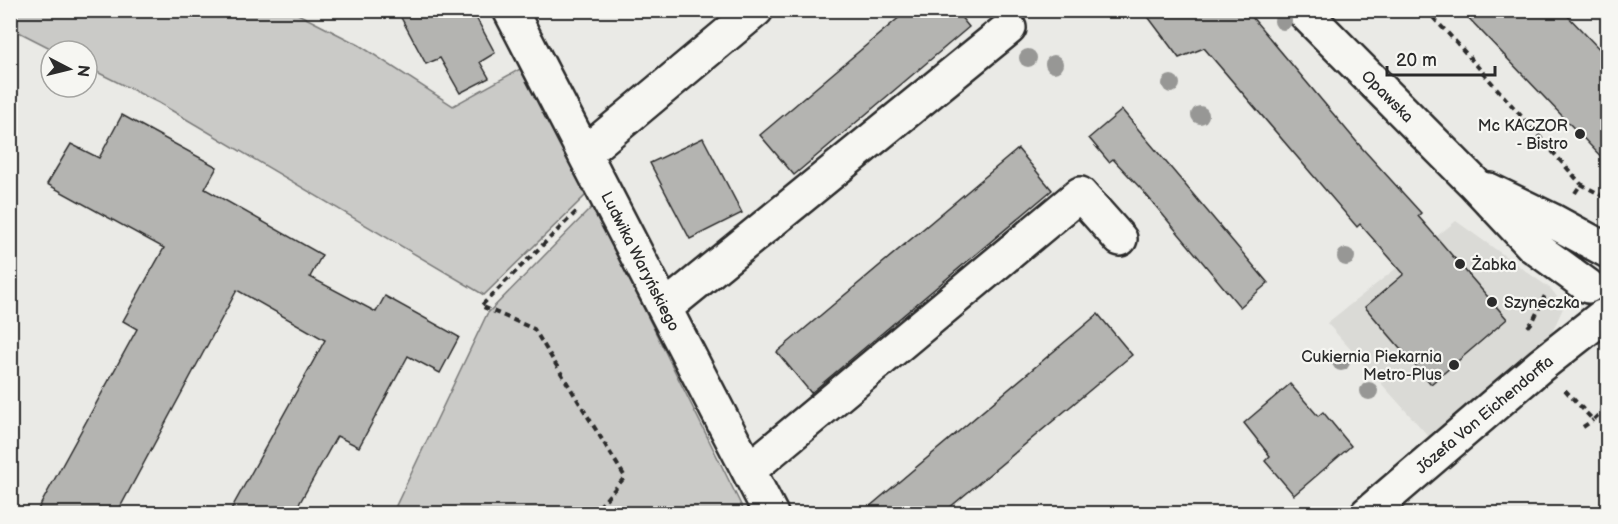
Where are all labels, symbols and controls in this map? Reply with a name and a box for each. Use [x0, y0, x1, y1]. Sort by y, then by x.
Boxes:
north arrow [39, 39, 99, 99]
scale bar [1387, 39, 1495, 77]
text: 20 m [1396, 50, 1437, 71]
text: N [72, 64, 93, 78]
street label: Opawska [1357, 67, 1417, 127]
place label: Mc KACZOR - Bistro [1478, 117, 1568, 154]
marker: Mc KACZOR - Bistro [1573, 127, 1587, 141]
street label: Ludwika Waryńskiego [596, 189, 683, 335]
place label: Żabka [1471, 254, 1517, 275]
marker: Żabka [1453, 257, 1467, 271]
place label: Szyneczka [1504, 294, 1580, 313]
marker: Szyneczka [1485, 295, 1499, 309]
place label: Cukiernia Piekarnia Metro-Plus [1301, 348, 1442, 385]
street label: Józefa Von Eichendorffa [1412, 352, 1558, 478]
marker: Cukiernia Piekarnia Metro-Plus [1447, 358, 1461, 372]

